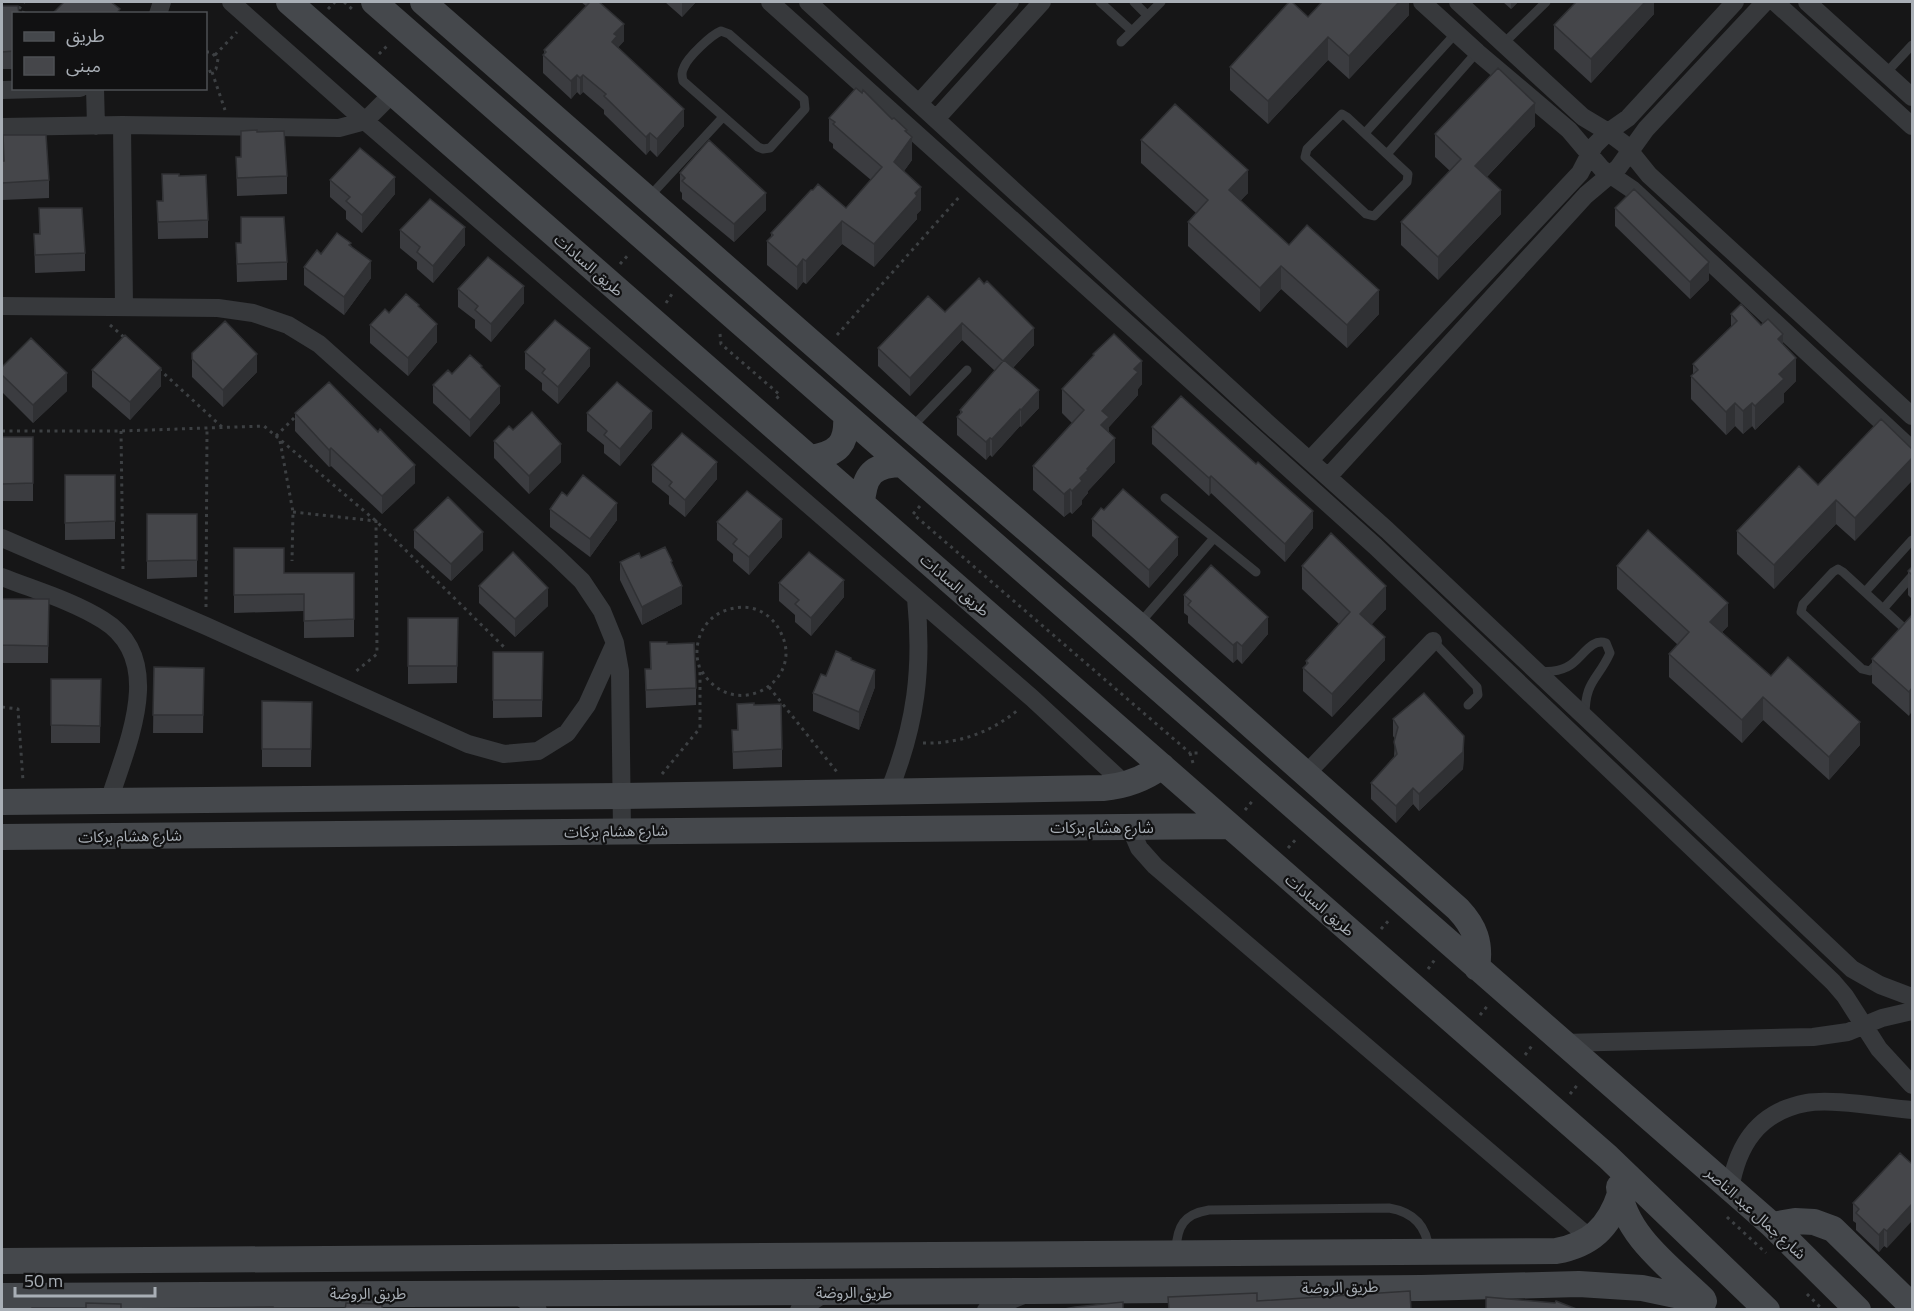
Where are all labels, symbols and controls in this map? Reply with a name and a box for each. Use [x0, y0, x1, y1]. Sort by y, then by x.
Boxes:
legend [12, 12, 207, 90]
text: طريق [66, 22, 105, 49]
text: مبنى [66, 52, 101, 79]
street label: طريق السادات [549, 228, 629, 302]
street label: طريق السادات [915, 548, 995, 622]
street label: شارع هشام بركات [1050, 816, 1154, 840]
street label: شارع هشام بركات [564, 819, 668, 844]
street label: شارع هشام بركات [78, 824, 182, 849]
street label: طريق السادات [1280, 868, 1360, 942]
street label: شارع جمال عبد الناصر [1699, 1161, 1812, 1265]
scale bar [15, 1260, 154, 1298]
text: 50 m [24, 1267, 63, 1294]
street label: طريق الروضة [1302, 1275, 1378, 1299]
street label: طريق الروضة [816, 1281, 892, 1304]
street label: طريق الروضة [330, 1282, 406, 1305]

